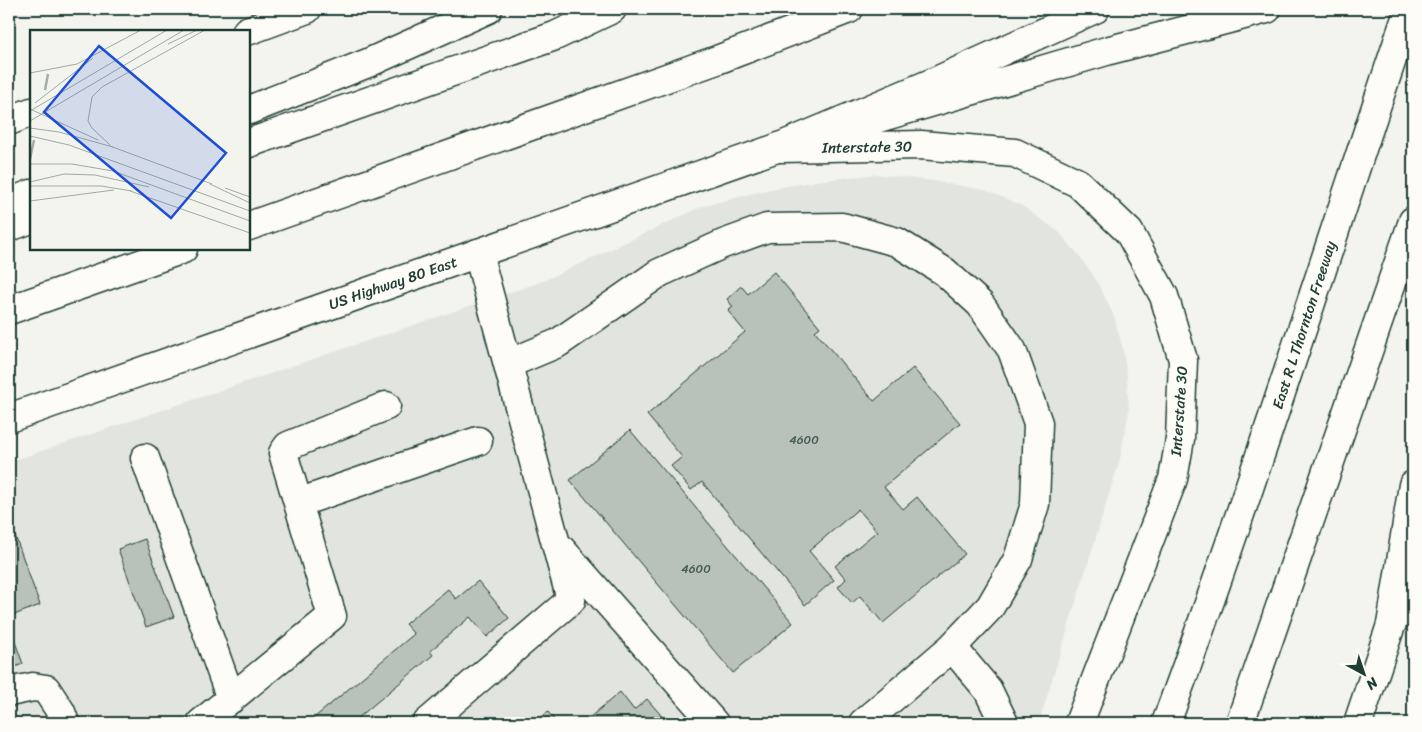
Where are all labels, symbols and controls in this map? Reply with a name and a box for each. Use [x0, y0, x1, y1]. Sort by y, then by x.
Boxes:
inset map [30, 30, 250, 250]
street label: Interstate 30 [821, 133, 912, 161]
street label: East R L Thornton Freeway [1265, 237, 1344, 412]
street label: US Highway 80 East [325, 249, 461, 317]
street label: Interstate 30 [1163, 365, 1195, 458]
house number: 4600 [789, 429, 819, 451]
house number: 4600 [681, 558, 711, 580]
north arrow [1340, 650, 1390, 700]
text: N [1360, 670, 1385, 696]

